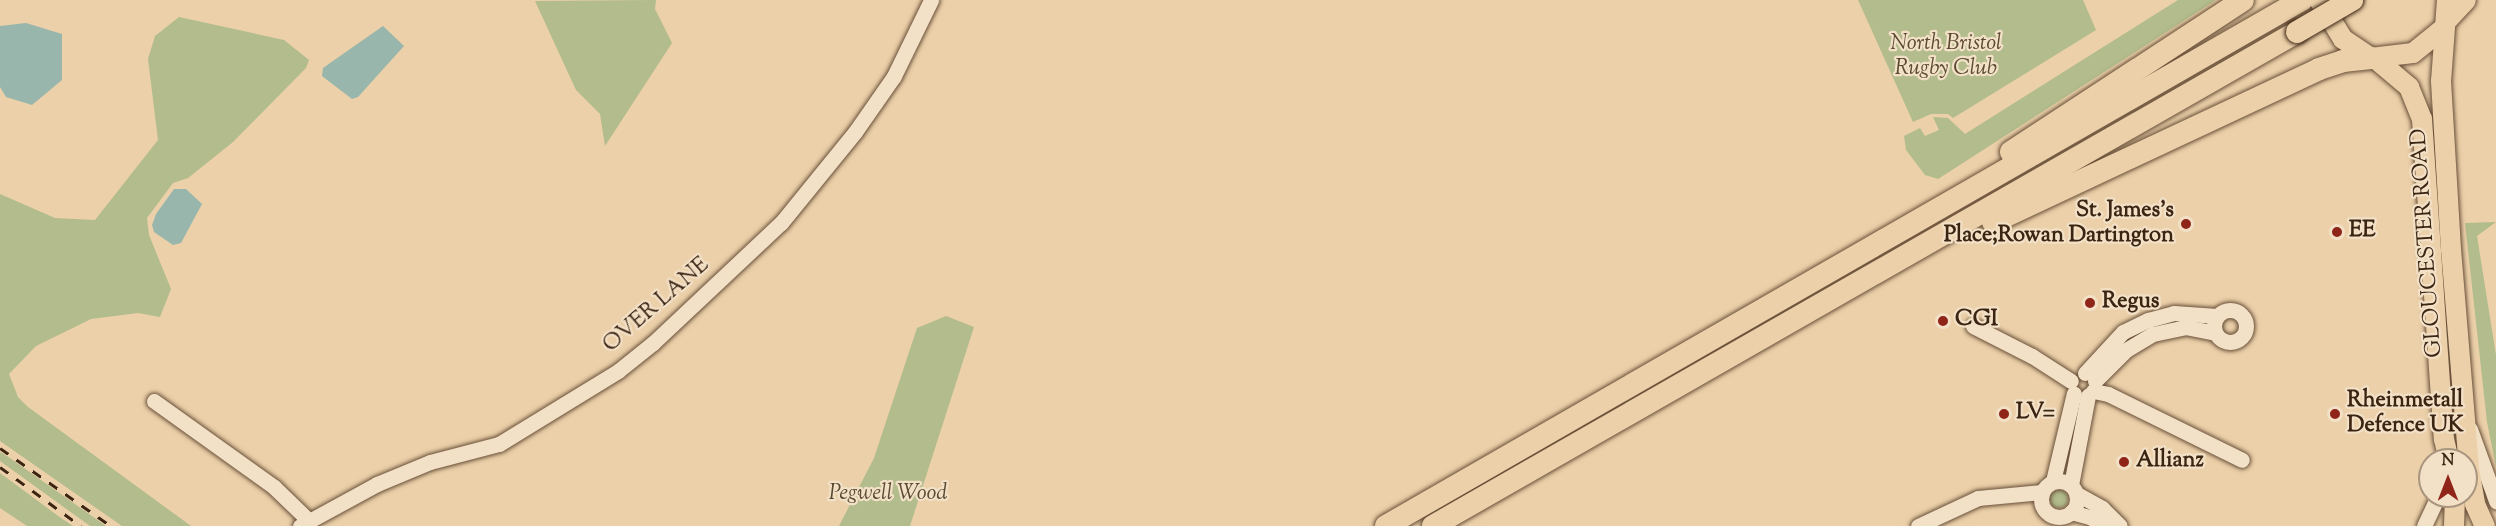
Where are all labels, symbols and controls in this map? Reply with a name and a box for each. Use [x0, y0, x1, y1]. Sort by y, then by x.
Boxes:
park label: North Bristol Rugby Club [1890, 31, 2002, 82]
street label: GLOUCESTER ROAD [2407, 128, 2449, 358]
place label: St. James's Place;Rowan Dartington [1944, 198, 2174, 249]
marker: St. James's Place;Rowan Dartington [2179, 217, 2193, 231]
place label: EE [2349, 219, 2376, 245]
marker: EE [2330, 225, 2344, 239]
street label: OVER LANE [599, 253, 715, 359]
place label: Regus [2102, 290, 2159, 316]
marker: Regus [2083, 296, 2097, 310]
place label: CGI [1955, 308, 1998, 334]
marker: CGI [1936, 314, 1950, 328]
place label: Rheinmetall Defence UK [2347, 388, 2464, 440]
place label: LV= [2016, 401, 2055, 427]
marker: LV= [1997, 407, 2011, 421]
marker: Rheinmetall Defence UK [2328, 407, 2342, 421]
north arrow [2418, 448, 2478, 508]
place label: Allianz [2136, 449, 2204, 475]
text: N [2442, 450, 2454, 473]
marker: Allianz [2117, 455, 2131, 469]
park label: Pegwell Wood [829, 482, 947, 508]

